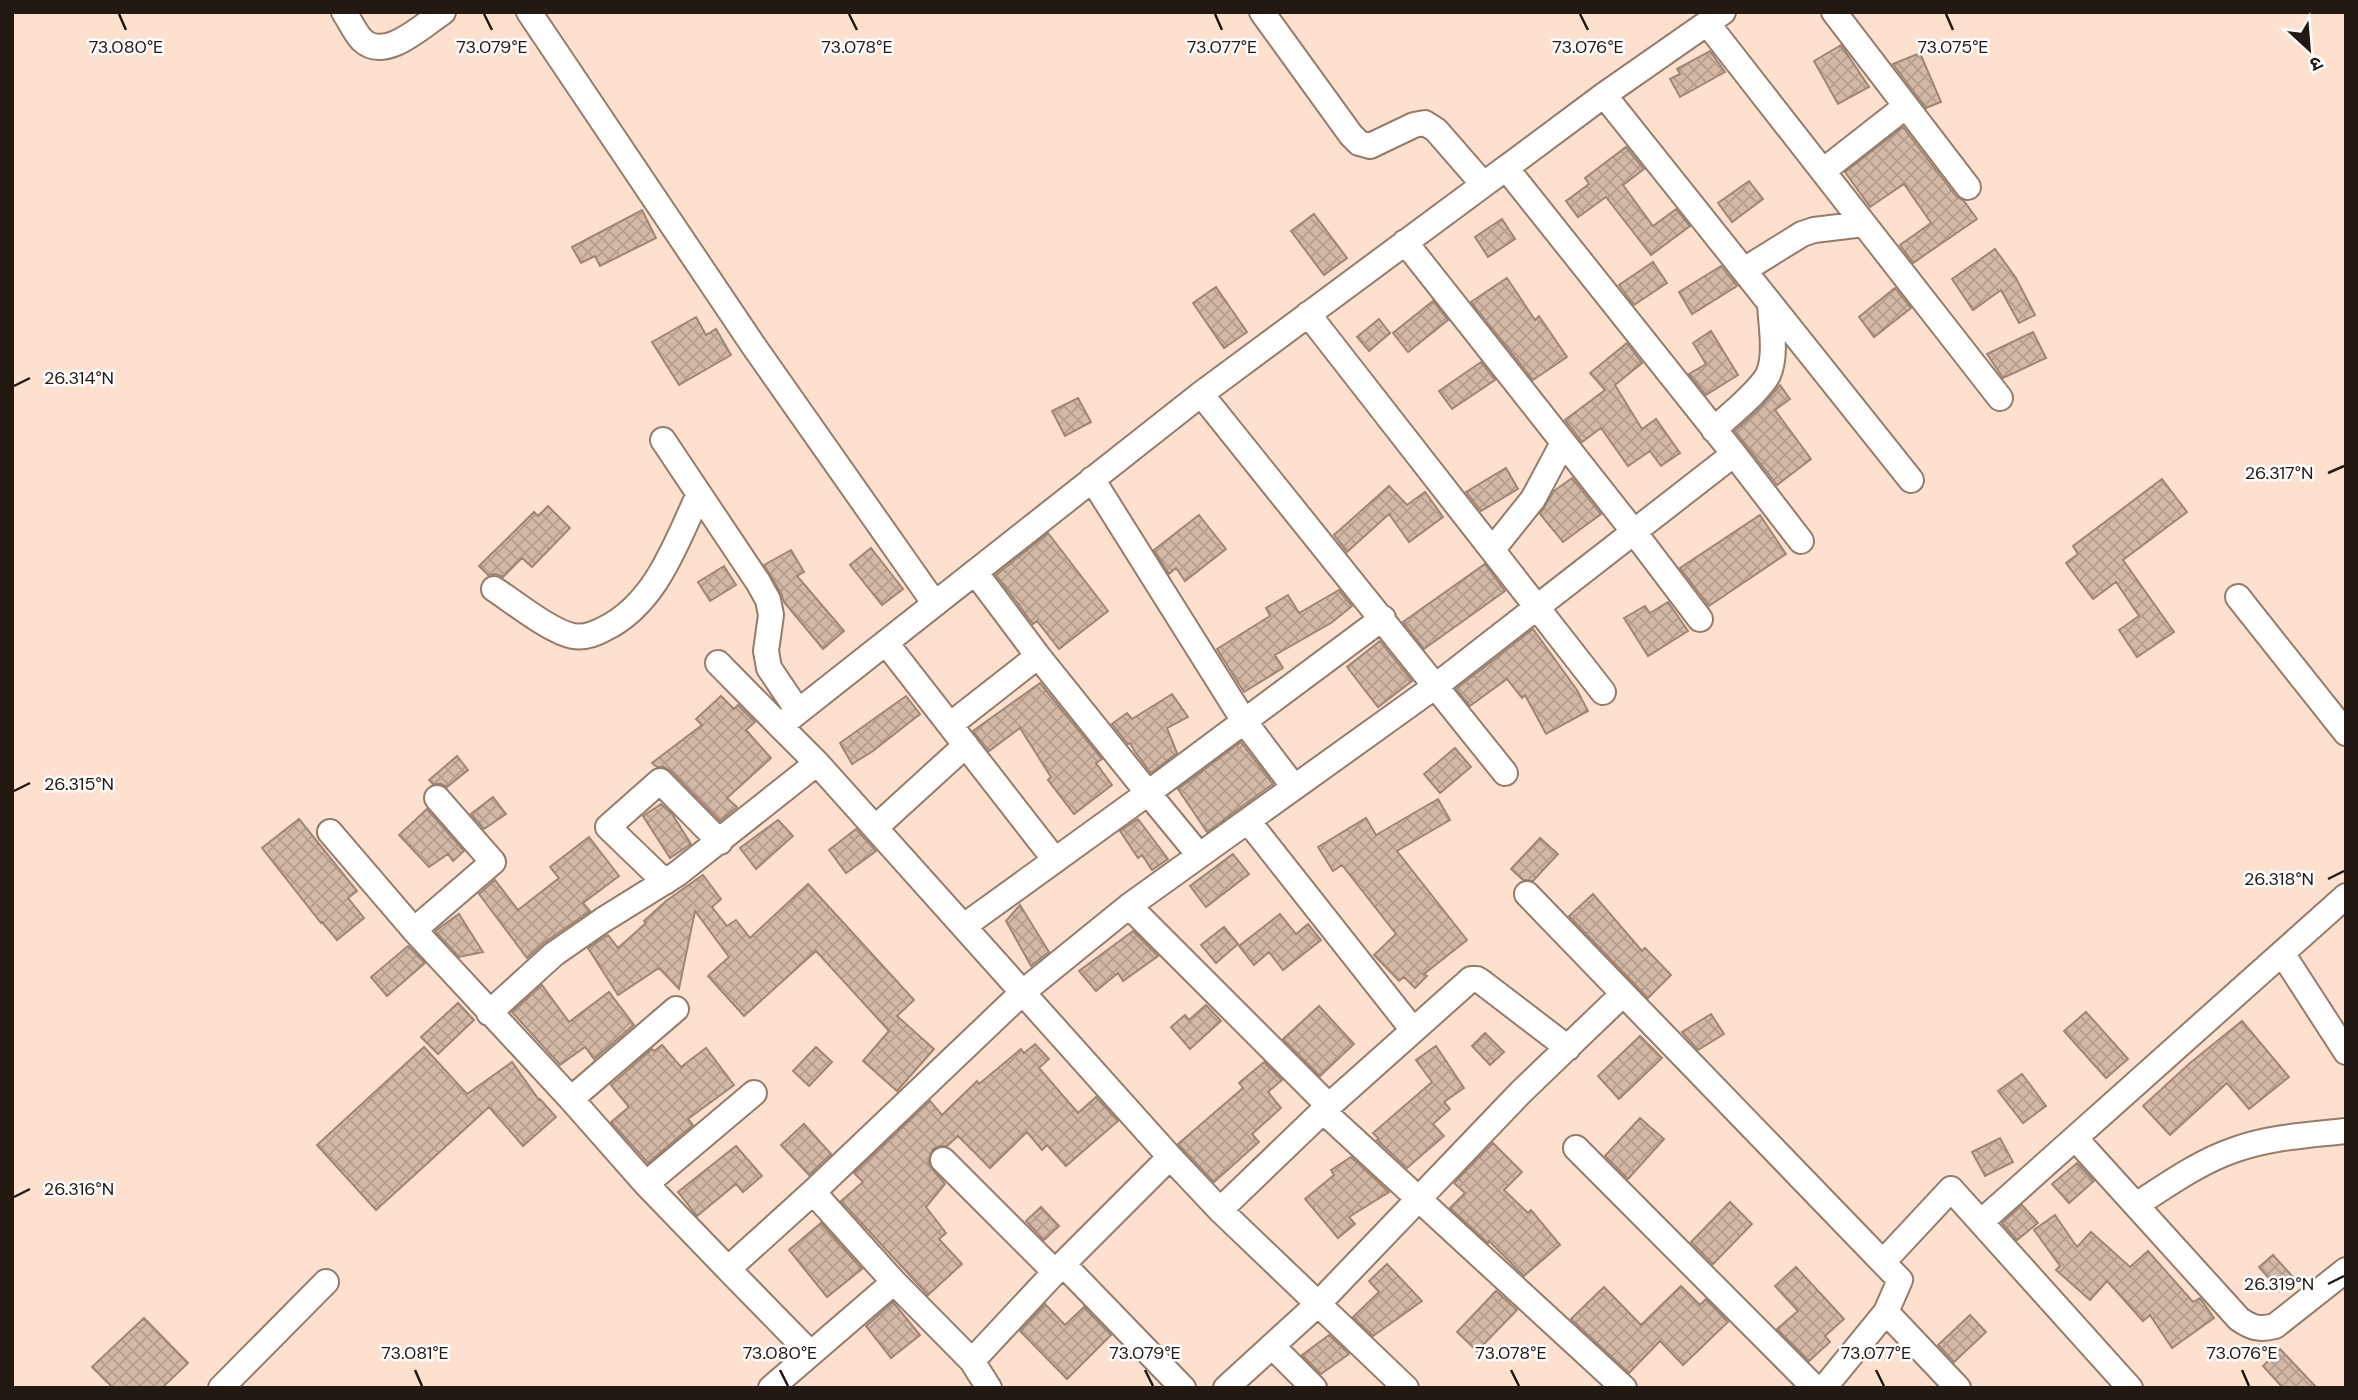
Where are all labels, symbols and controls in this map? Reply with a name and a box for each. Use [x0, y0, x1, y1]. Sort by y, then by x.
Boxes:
north arrow [2274, 14, 2344, 84]
text: 73.080°E [89, 35, 163, 59]
text: 73.079°E [456, 35, 528, 59]
text: 73.078°E [821, 35, 893, 59]
text: 73.077°E [1187, 35, 1257, 59]
text: 73.076°E [1552, 35, 1624, 59]
text: 73.075°E [1917, 35, 1989, 59]
text: उ [2305, 50, 2327, 78]
text: 26.314°N [44, 366, 114, 390]
text: 26.317°N [2245, 461, 2313, 485]
text: 26.315°N [44, 772, 114, 796]
text: 26.318°N [2244, 867, 2314, 891]
text: 26.316°N [44, 1177, 114, 1201]
text: 26.319°N [2244, 1272, 2314, 1296]
text: 73.081°E [381, 1341, 449, 1365]
text: 73.080°E [743, 1341, 817, 1365]
text: 73.079°E [1109, 1341, 1181, 1365]
text: 73.078°E [1475, 1341, 1547, 1365]
text: 73.077°E [1841, 1341, 1911, 1365]
text: 73.076°E [2206, 1341, 2278, 1365]

